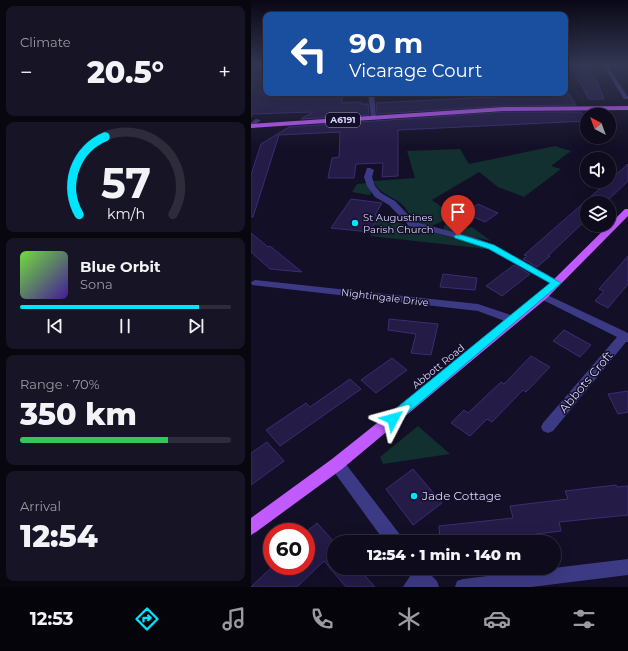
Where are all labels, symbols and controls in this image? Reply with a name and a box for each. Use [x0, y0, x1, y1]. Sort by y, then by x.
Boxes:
text: 90 m [349, 26, 423, 60]
icon: left [283, 28, 335, 80]
text: Climate [20, 34, 71, 50]
text: 20.5° [87, 54, 164, 91]
text: − [20, 59, 33, 86]
text: + [218, 59, 231, 86]
text: Vicarage Court [349, 60, 482, 82]
north arrow [580, 108, 616, 144]
map controls [580, 108, 616, 232]
road number: A6191 [326, 113, 360, 127]
button: sound [580, 152, 616, 188]
text: 57 [100, 158, 151, 208]
pin [441, 195, 475, 236]
button: layers [580, 196, 616, 232]
icon: arrive [447, 201, 469, 223]
text: km/h [106, 205, 145, 223]
place label: St Augustines Parish Church [363, 211, 434, 236]
marker: St Augustines Parish Church [350, 218, 360, 228]
text: Blue Orbit [80, 257, 160, 276]
text: Sona [80, 276, 113, 292]
street label: Nightingale Drive [340, 286, 430, 309]
icon: previous [44, 315, 66, 337]
icon: pause [114, 315, 136, 337]
icon: next [185, 315, 207, 337]
street label: Abbott Road [409, 341, 467, 391]
street label: Abbots Croft [555, 348, 616, 416]
text: Range · 70% [20, 376, 99, 392]
text: 350 km [20, 396, 137, 433]
position arrow [372, 398, 414, 440]
place label: Jade Cottage [421, 488, 501, 503]
marker: Jade Cottage [409, 491, 419, 501]
text: Arrival [20, 498, 61, 514]
text: 12:54 [20, 518, 98, 555]
speed limit sign: 60 [263, 523, 315, 575]
text: 12:54 · 1 min · 140 m [367, 545, 521, 564]
icon: directions [133, 605, 161, 633]
icon: music [220, 605, 248, 633]
icon: phone [308, 605, 336, 633]
icon: climate [395, 605, 423, 633]
icon: car [483, 605, 511, 633]
icon: filters [570, 605, 598, 633]
text: 12:53 [30, 608, 73, 630]

